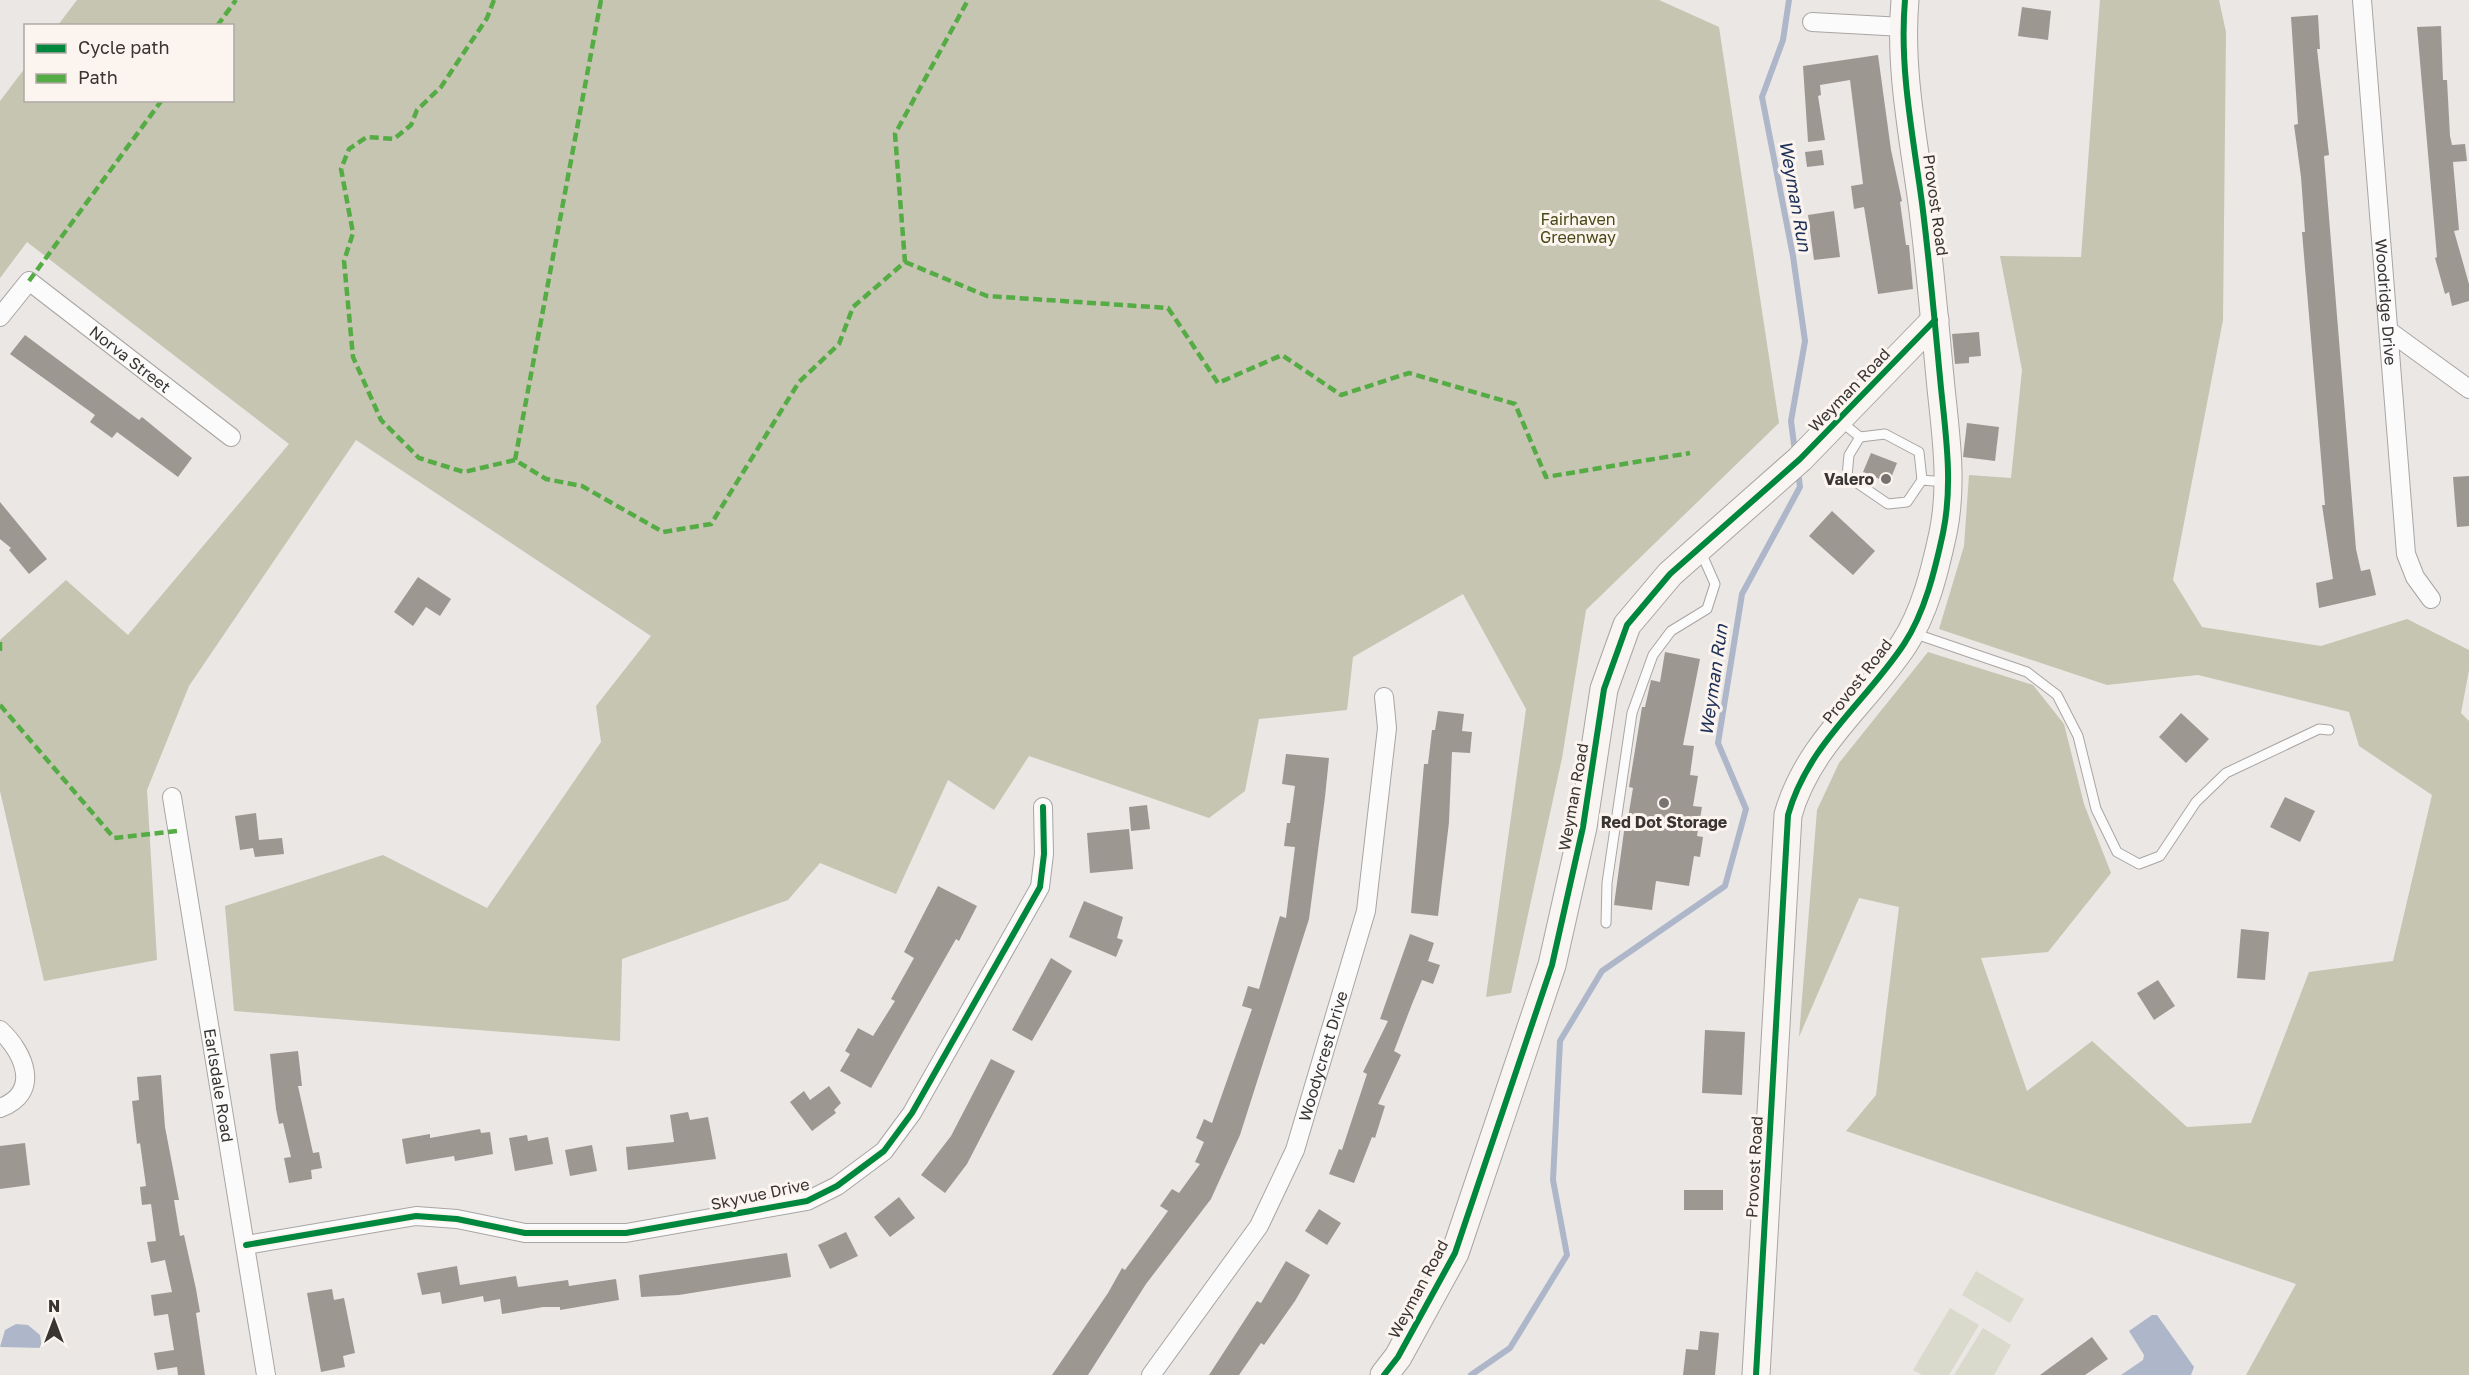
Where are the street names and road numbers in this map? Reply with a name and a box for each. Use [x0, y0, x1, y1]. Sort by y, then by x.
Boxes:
street label: Provost Road [1919, 153, 1953, 257]
street label: Woodridge Drive [2371, 238, 2401, 366]
street label: Norva Street [85, 321, 175, 397]
street label: Weyman Road [1804, 344, 1894, 436]
street label: Provost Road [1818, 635, 1896, 727]
street label: Weyman Road [1554, 742, 1592, 852]
street label: Woodycrest Drive [1294, 989, 1352, 1124]
street label: Earlsdale Road [200, 1027, 238, 1144]
street label: Provost Road [1741, 1115, 1767, 1219]
street label: Skyvue Drive [709, 1174, 811, 1214]
street label: Weyman Road [1384, 1236, 1452, 1342]

